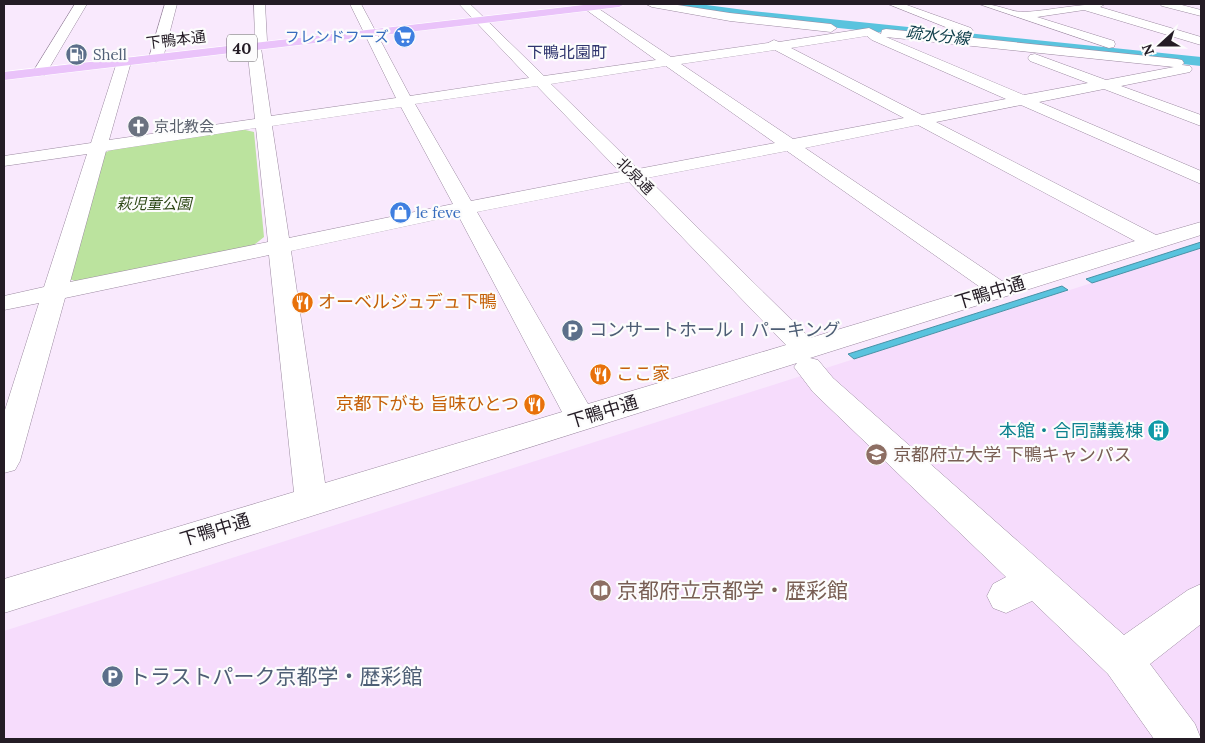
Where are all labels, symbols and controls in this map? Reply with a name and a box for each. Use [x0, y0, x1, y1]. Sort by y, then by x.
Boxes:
north arrow [1135, 20, 1185, 70]
water label: 疏水分線 [905, 22, 973, 48]
supermarket icon: フレンドフーズ [393, 25, 417, 49]
street label: 下鴨本通 [145, 26, 207, 53]
place label: フレンドフーズ [285, 27, 389, 46]
road number: 40 [227, 34, 257, 62]
text: N [1137, 41, 1158, 58]
district label: 下鴨北園町 [527, 42, 607, 62]
fuel station icon: Shell [65, 43, 89, 67]
place label: Shell [93, 45, 127, 64]
church icon: 京北教会 [126, 115, 150, 139]
place label: 京北教会 [154, 117, 214, 136]
street label: 北泉通 [613, 153, 658, 198]
park label: 萩児童公園 [116, 194, 193, 213]
shop icon: le feve [388, 201, 412, 225]
place label: le feve [416, 203, 461, 222]
street label: 下鴨中通 [952, 271, 1028, 314]
restaurant icon: オーベルジュデュ下鴨 [290, 290, 314, 314]
place label: オーベルジュデュ下鴨 [318, 290, 497, 313]
parking icon: コンサートホールⅠパーキング [561, 318, 585, 342]
place label: コンサートホールⅠパーキング [589, 318, 840, 341]
restaurant icon: ここ家 [588, 362, 612, 386]
place label: ここ家 [616, 362, 670, 385]
street label: 下鴨中通 [565, 390, 641, 433]
place label: 京都下がも 旨味ひとつ [336, 392, 519, 415]
restaurant icon: 京都下がも 旨味ひとつ [523, 392, 547, 416]
place label: 本館・合同講義棟 [999, 419, 1143, 442]
building icon: 本館・合同講義棟 [1147, 419, 1171, 443]
school or university icon: 京都府立大学 下鴨キャンパス [865, 443, 889, 467]
place label: 京都府立大学 下鴨キャンパス [893, 443, 1132, 466]
street label: 下鴨中通 [177, 508, 253, 551]
place label: 京都府立京都学・歴彩館 [617, 577, 848, 604]
library icon: 京都府立京都学・歴彩館 [589, 579, 613, 603]
place label: トラストパーク京都学・歴彩館 [129, 663, 423, 690]
parking icon: トラストパーク京都学・歴彩館 [101, 665, 125, 689]

